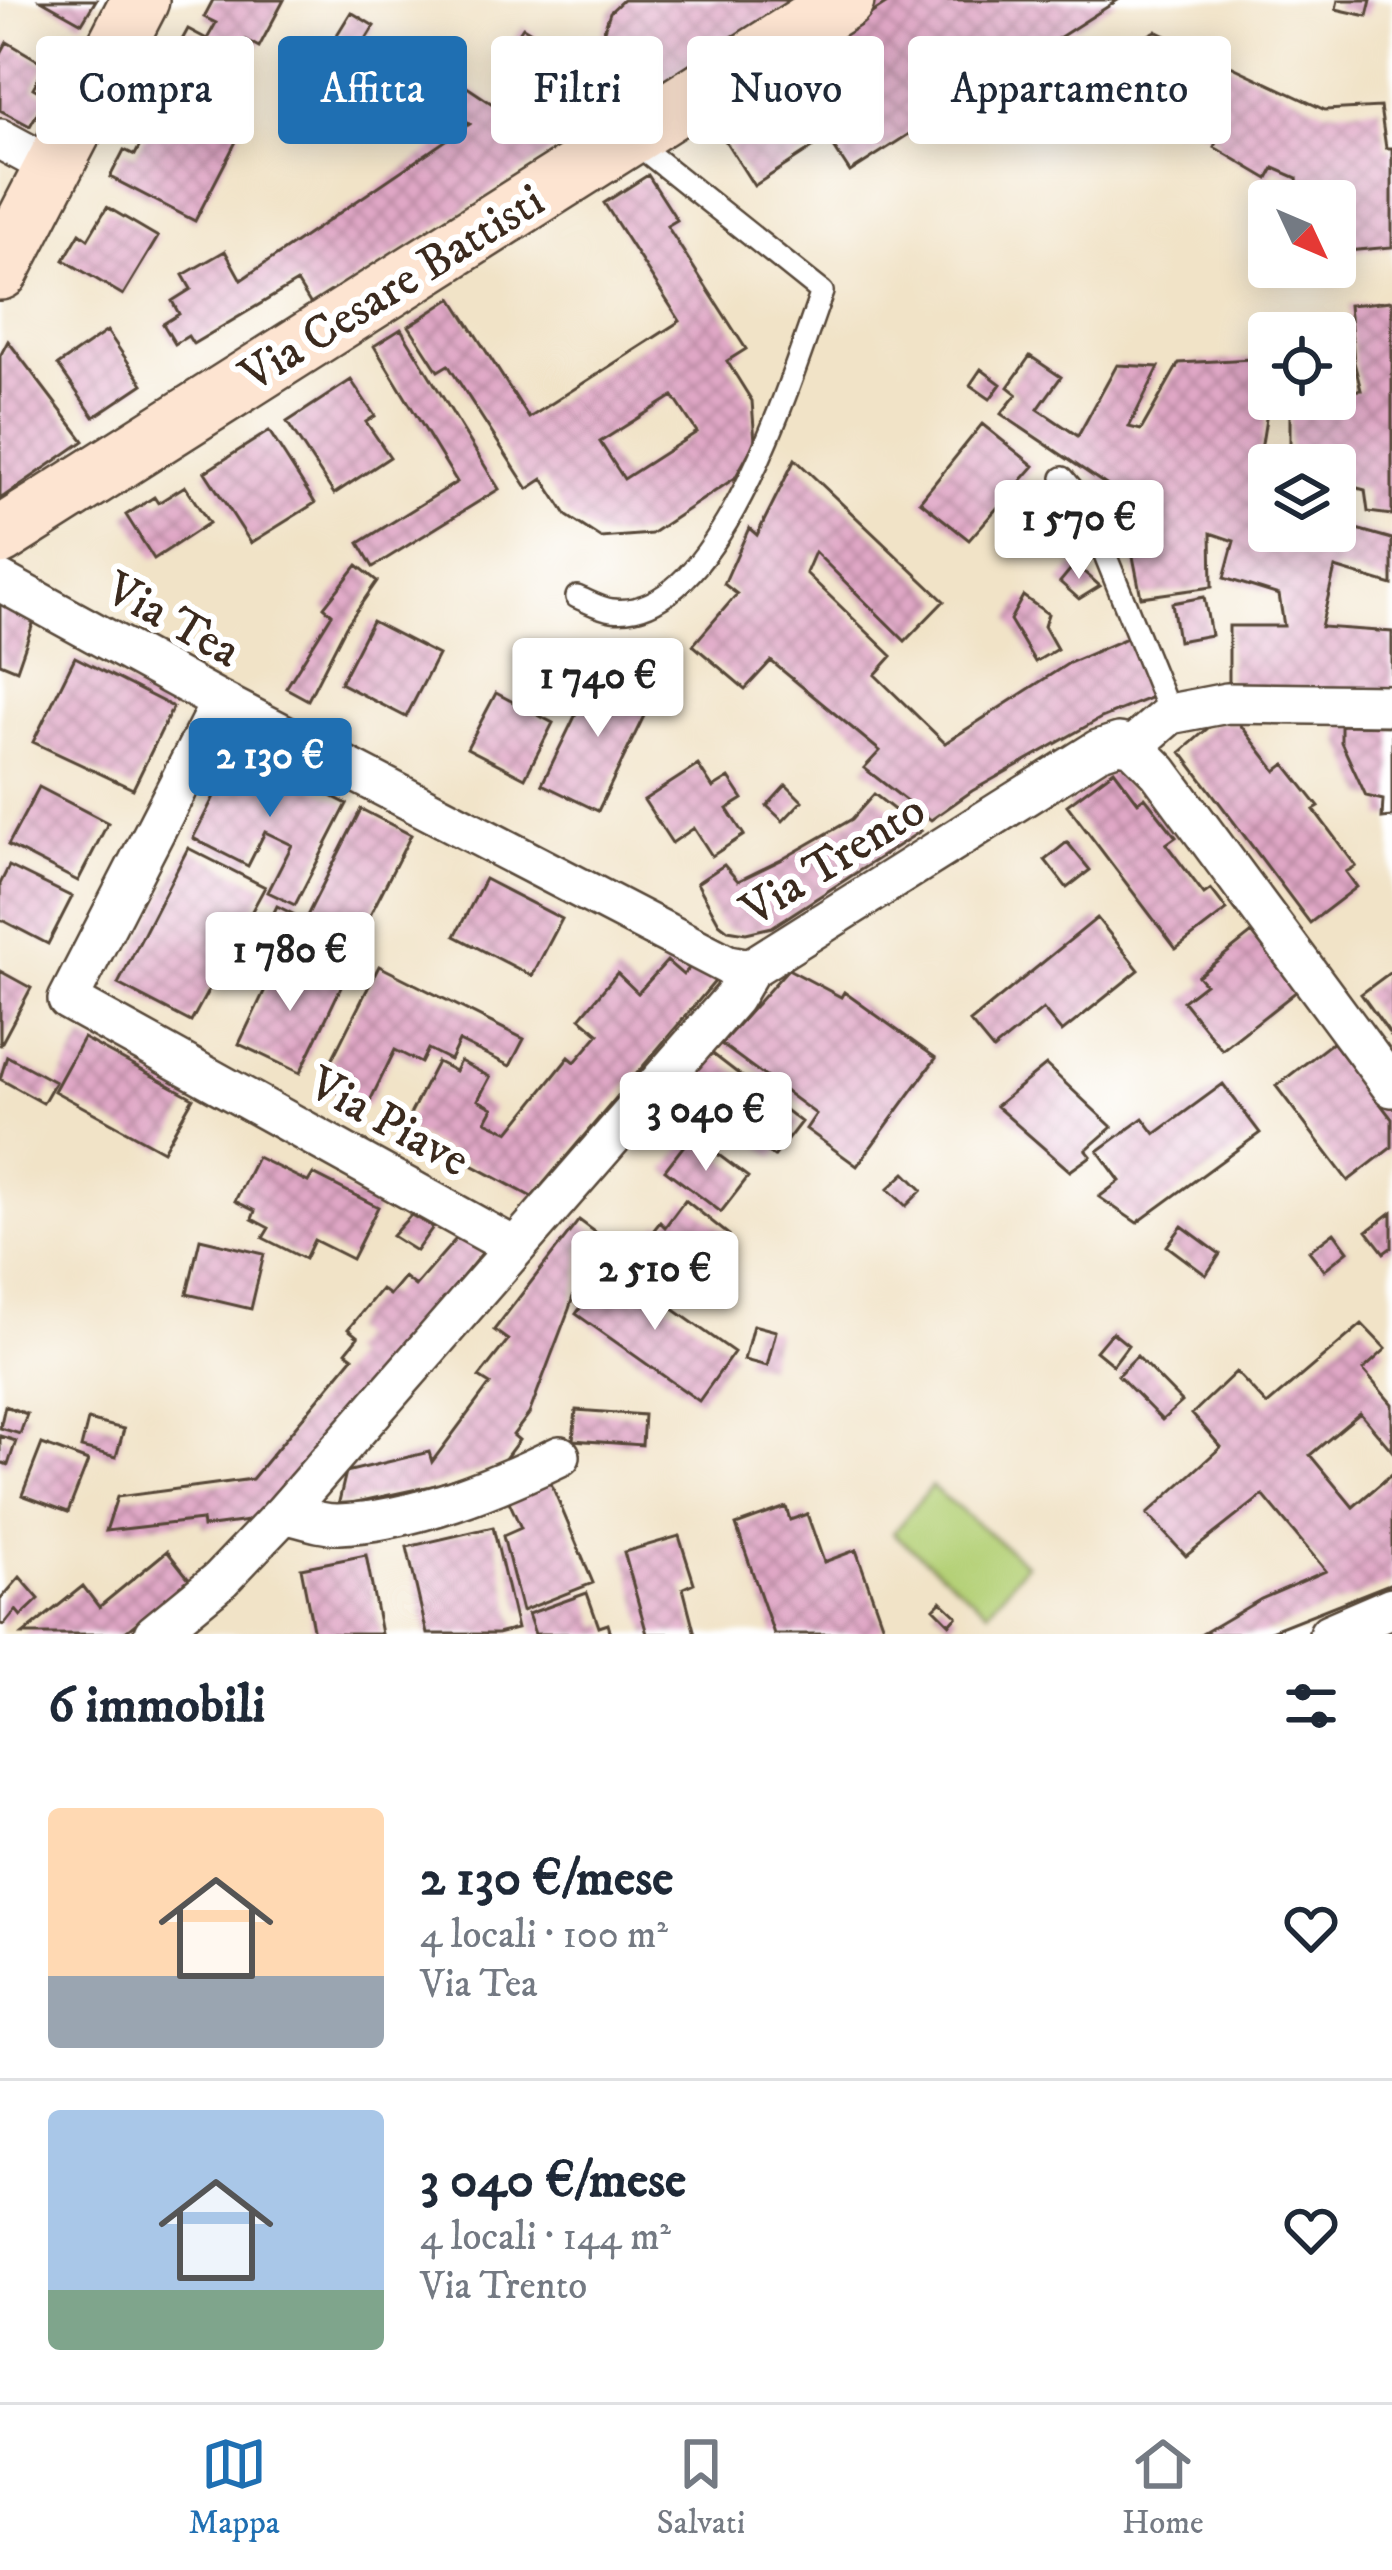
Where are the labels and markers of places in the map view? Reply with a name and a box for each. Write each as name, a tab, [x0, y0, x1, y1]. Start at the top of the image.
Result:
pin: 1 570 €	[968, 480, 1190, 582]
pin: 1 740 €	[487, 638, 709, 740]
pin: 2 130 €	[159, 718, 381, 820]
pin: 1 780 €	[179, 912, 401, 1014]
pin: 3 040 €	[595, 1072, 817, 1174]
pin: 2 510 €	[544, 1231, 766, 1333]

